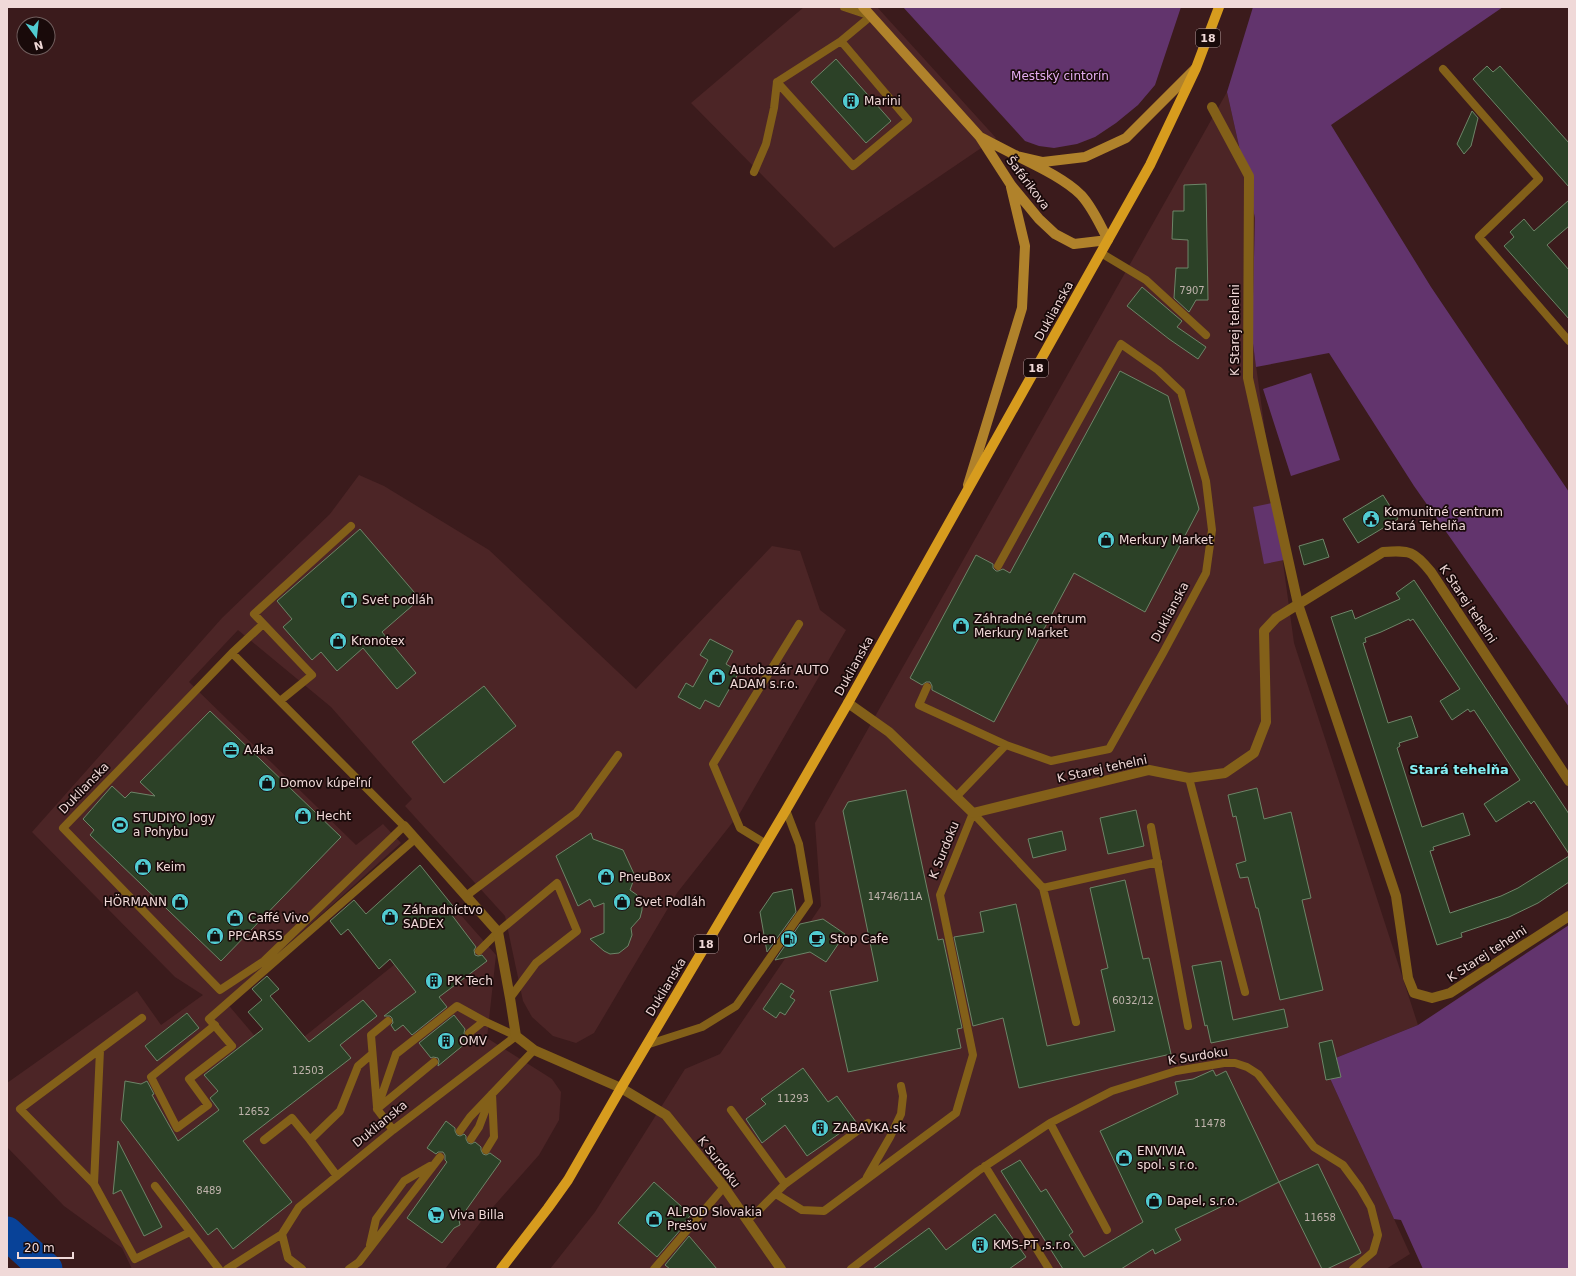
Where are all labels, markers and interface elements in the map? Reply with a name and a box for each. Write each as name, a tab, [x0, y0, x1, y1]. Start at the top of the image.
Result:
north arrow	[16, 16, 56, 56]
road number: 18	[1196, 29, 1220, 47]
text: N	[32, 38, 45, 53]
park label: Mestský cintorín	[1011, 69, 1109, 83]
building icon: Marini	[841, 91, 861, 111]
place label: Marini	[864, 94, 901, 108]
street label: Šafárikova	[1003, 153, 1053, 212]
street label: Duklianska	[1032, 279, 1076, 343]
street label: K Starej tehelni	[1228, 284, 1242, 376]
house number: 7907	[1179, 285, 1205, 296]
road number: 18	[1024, 359, 1048, 377]
place label: Komunitné centrum Stará Tehelňa	[1384, 505, 1503, 533]
public building icon: Komunitné centrum Stará Tehelňa	[1361, 509, 1381, 529]
shop icon: Merkury Market	[1096, 530, 1116, 550]
place label: Merkury Market	[1119, 533, 1213, 547]
street label: K Starej tehelni	[1436, 562, 1500, 646]
street label: Duklianska	[1148, 580, 1192, 644]
shop icon: Svet podláh	[339, 590, 359, 610]
place label: Svet podláh	[362, 593, 434, 607]
place label: Záhradné centrum Merkury Market	[974, 612, 1086, 640]
shop icon: Záhradné centrum Merkury Market	[951, 616, 971, 636]
shop icon: Kronotex	[328, 631, 348, 651]
place label: Kronotex	[351, 634, 405, 648]
street label: Duklianska	[832, 634, 876, 698]
place label: Autobazár AUTO ADAM s.r.o.	[730, 663, 829, 691]
shop icon: Autobazár AUTO ADAM s.r.o.	[707, 667, 727, 687]
office icon: A4ka	[221, 740, 241, 760]
place label: A4ka	[244, 743, 274, 757]
street label: K Starej tehelni	[1056, 753, 1148, 785]
street label: Duklianska	[56, 759, 112, 817]
district label: Stará tehelňa	[1409, 762, 1509, 777]
shop icon: Domov kúpeľní	[257, 773, 277, 793]
place label: Domov kúpeľní	[280, 776, 372, 790]
shop icon: Hecht	[293, 806, 313, 826]
place label: Hecht	[316, 809, 352, 823]
place label: STUDIYO Jogy a Pohybu	[133, 811, 215, 839]
sports icon: STUDIYO Jogy a Pohybu	[110, 815, 130, 835]
street label: K Surdoku	[926, 819, 962, 881]
shop icon: Keim	[133, 857, 153, 877]
place label: Keim	[156, 860, 186, 874]
shop icon: PneuBox	[596, 867, 616, 887]
place label: PneuBox	[619, 870, 671, 884]
house number: 14746/11A	[868, 891, 923, 902]
shop icon: HÖRMANN	[170, 892, 190, 912]
shop icon: Svet Podláh	[612, 892, 632, 912]
place label: HÖRMANN	[104, 893, 167, 909]
place label: Svet Podláh	[635, 895, 706, 909]
place label: Záhradníctvo SADEX	[403, 903, 483, 931]
shop icon: Záhradníctvo SADEX	[380, 907, 400, 927]
shop icon: Caffé Vivo	[225, 908, 245, 928]
place label: Caffé Vivo	[248, 911, 309, 925]
street label: K Starej tehelni	[1445, 923, 1529, 985]
shop icon: PPCARSS	[205, 926, 225, 946]
place label: PPCARSS	[228, 929, 283, 943]
fuel station icon: Orlen	[779, 929, 799, 949]
cafe icon: Stop Cafe	[807, 929, 827, 949]
place label: Orlen	[743, 932, 776, 946]
place label: Stop Cafe	[830, 932, 888, 946]
road number: 18	[694, 935, 718, 953]
street label: Duklianska	[643, 955, 689, 1019]
building icon: PK Tech	[424, 971, 444, 991]
place label: PK Tech	[447, 974, 493, 988]
house number: 6032/12	[1112, 995, 1154, 1006]
building icon: OMV	[436, 1031, 456, 1051]
place label: OMV	[459, 1034, 488, 1048]
street label: K Surdoku	[1167, 1044, 1229, 1068]
house number: 12503	[292, 1065, 324, 1076]
house number: 11293	[777, 1093, 809, 1104]
street label: Duklianska	[350, 1098, 410, 1150]
house number: 12652	[238, 1106, 270, 1117]
building icon: ZABAVKA.sk	[810, 1118, 830, 1138]
house number: 11478	[1194, 1118, 1226, 1129]
place label: ZABAVKA.sk	[833, 1121, 906, 1135]
street label: K Surdoku	[695, 1134, 743, 1190]
place label: ENVIVIA spol. s r.o.	[1137, 1144, 1198, 1172]
shop icon: ENVIVIA spol. s r.o.	[1114, 1148, 1134, 1168]
house number: 8489	[196, 1185, 222, 1196]
shop icon: Dapel, s.r.o.	[1144, 1191, 1164, 1211]
place label: Dapel, s.r.o.	[1167, 1194, 1238, 1208]
supermarket icon: Viva Billa	[426, 1205, 446, 1225]
place label: ALPOD Slovakia Prešov	[667, 1205, 762, 1233]
place label: Viva Billa	[449, 1208, 504, 1222]
shop icon: ALPOD Slovakia Prešov	[644, 1209, 664, 1229]
house number: 11658	[1304, 1212, 1336, 1223]
scale bar	[18, 1234, 73, 1260]
building icon: KMS-PT ,s.r.o.	[970, 1235, 990, 1255]
place label: KMS-PT ,s.r.o.	[993, 1238, 1074, 1252]
text: 20 m	[24, 1241, 55, 1255]

